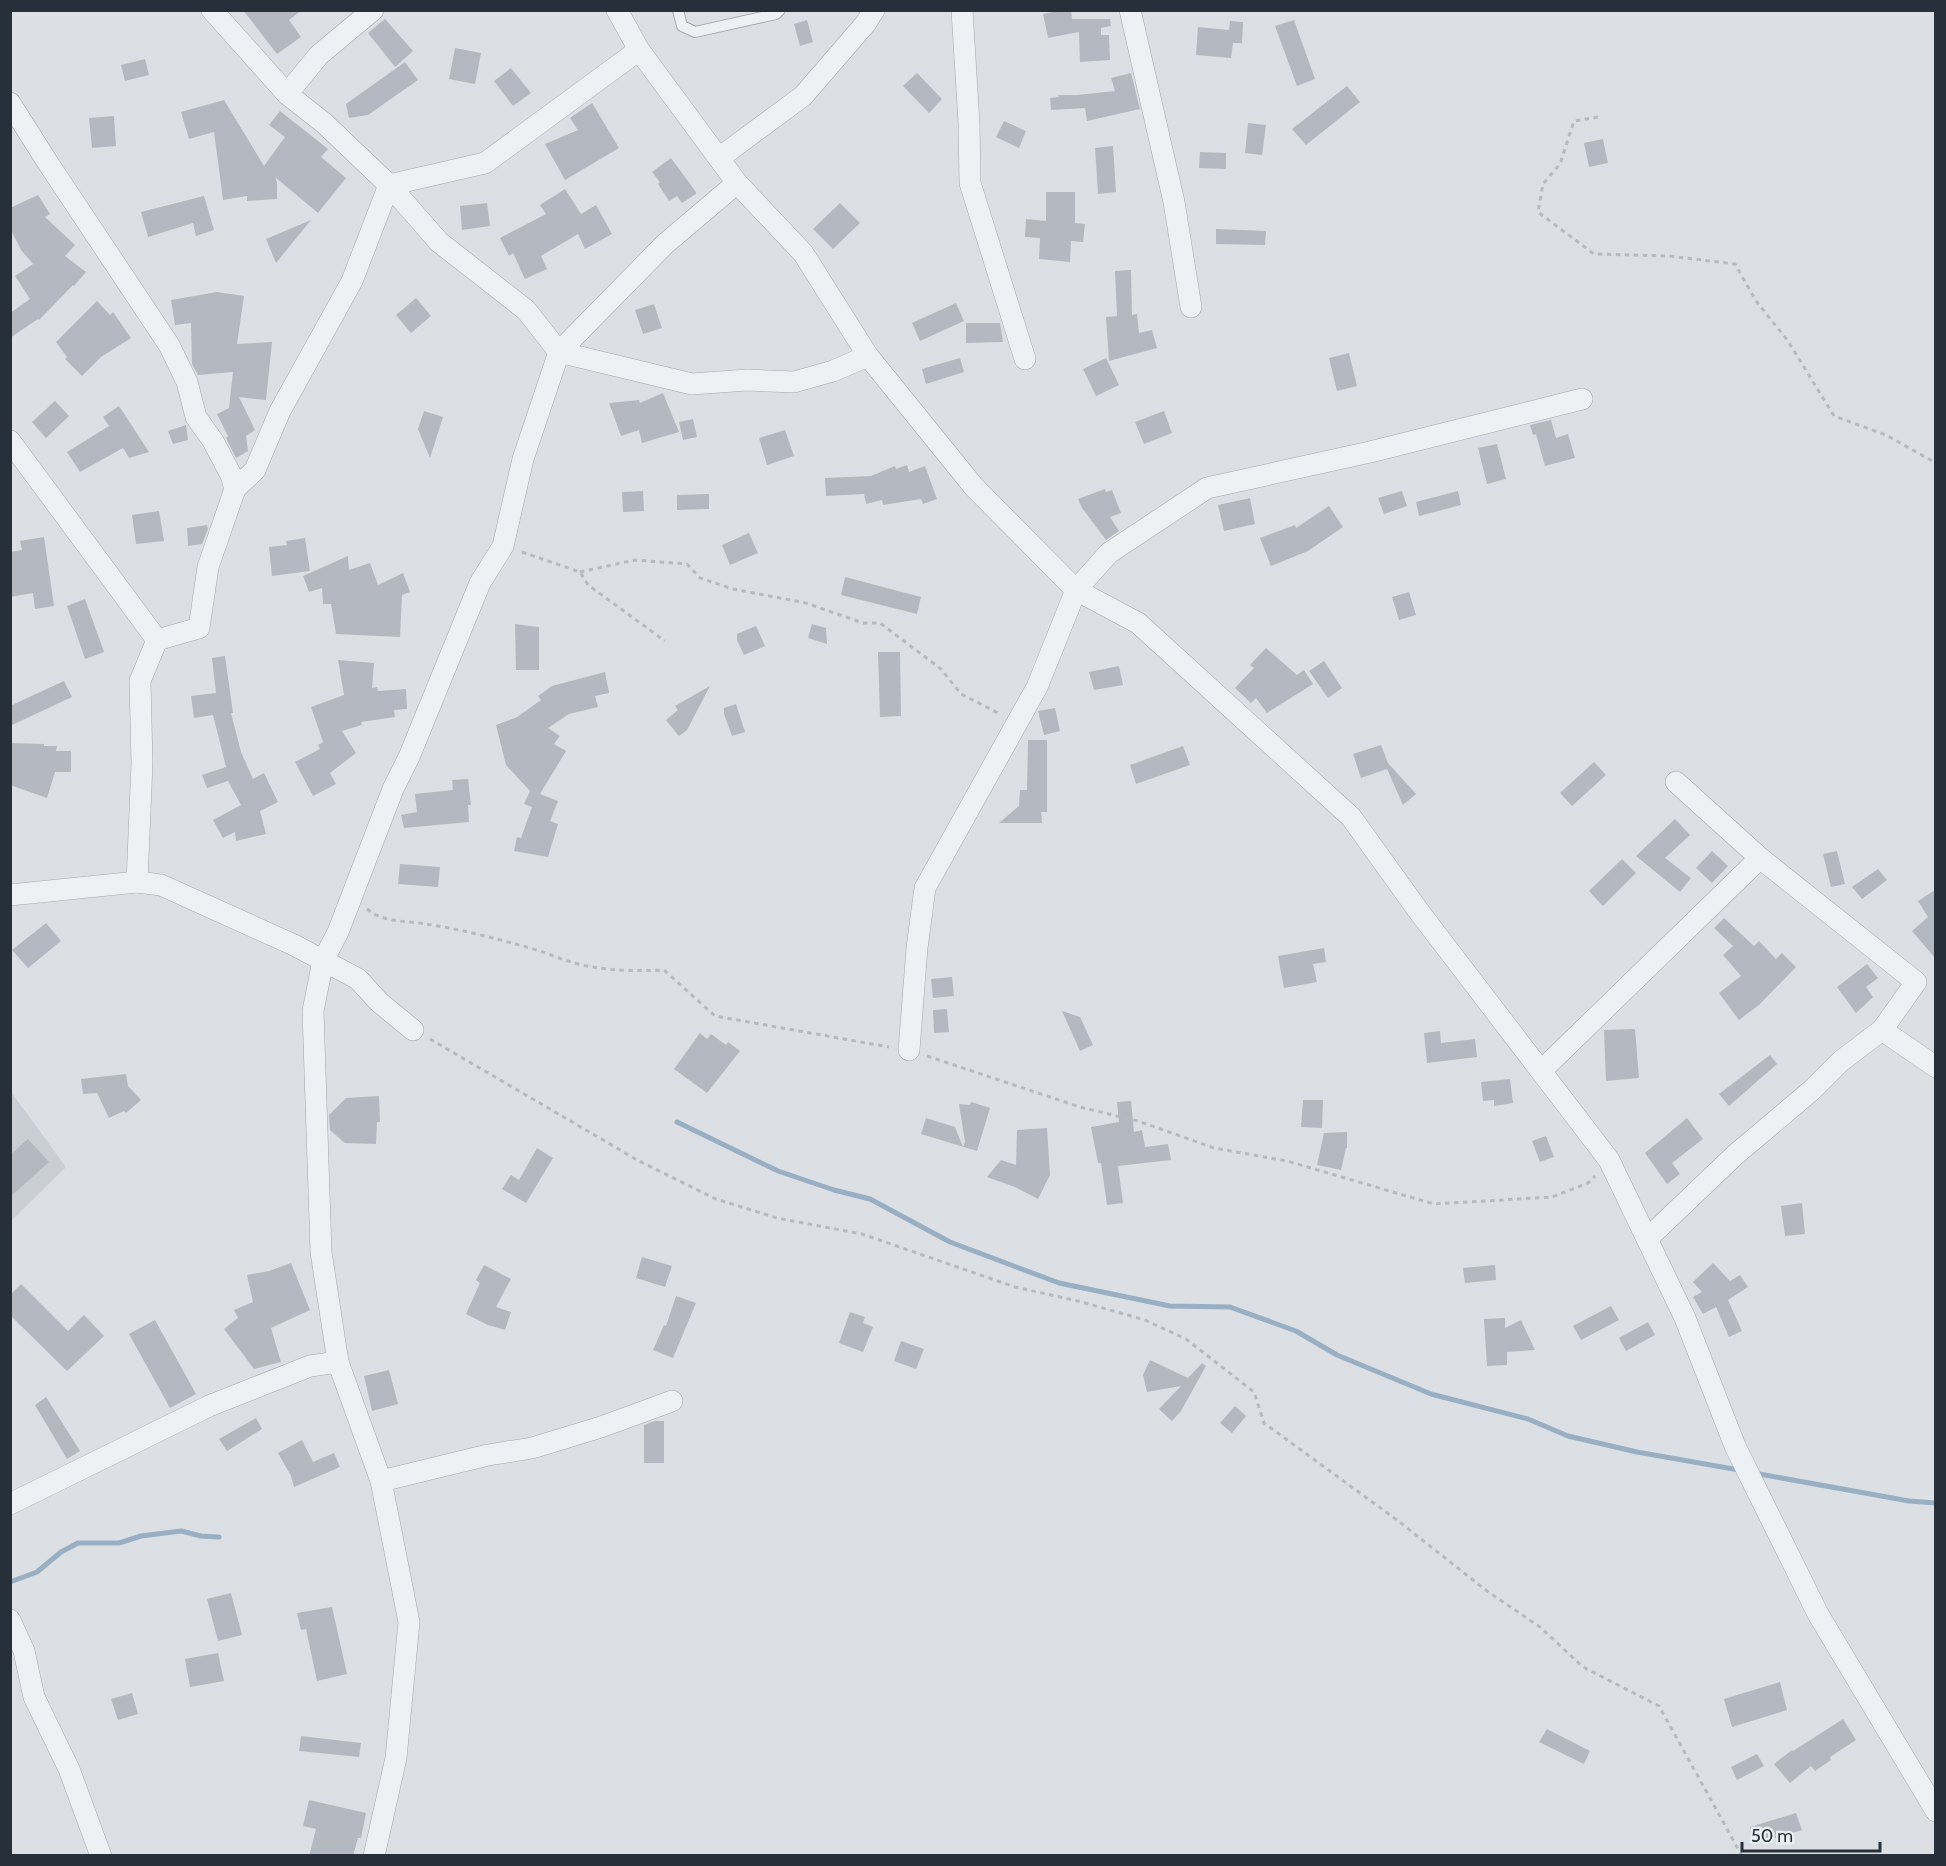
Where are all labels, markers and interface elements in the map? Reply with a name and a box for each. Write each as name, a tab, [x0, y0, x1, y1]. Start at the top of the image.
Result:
scale bar	[1742, 1815, 1880, 1853]
text: 50 m	[1751, 1825, 1793, 1847]

